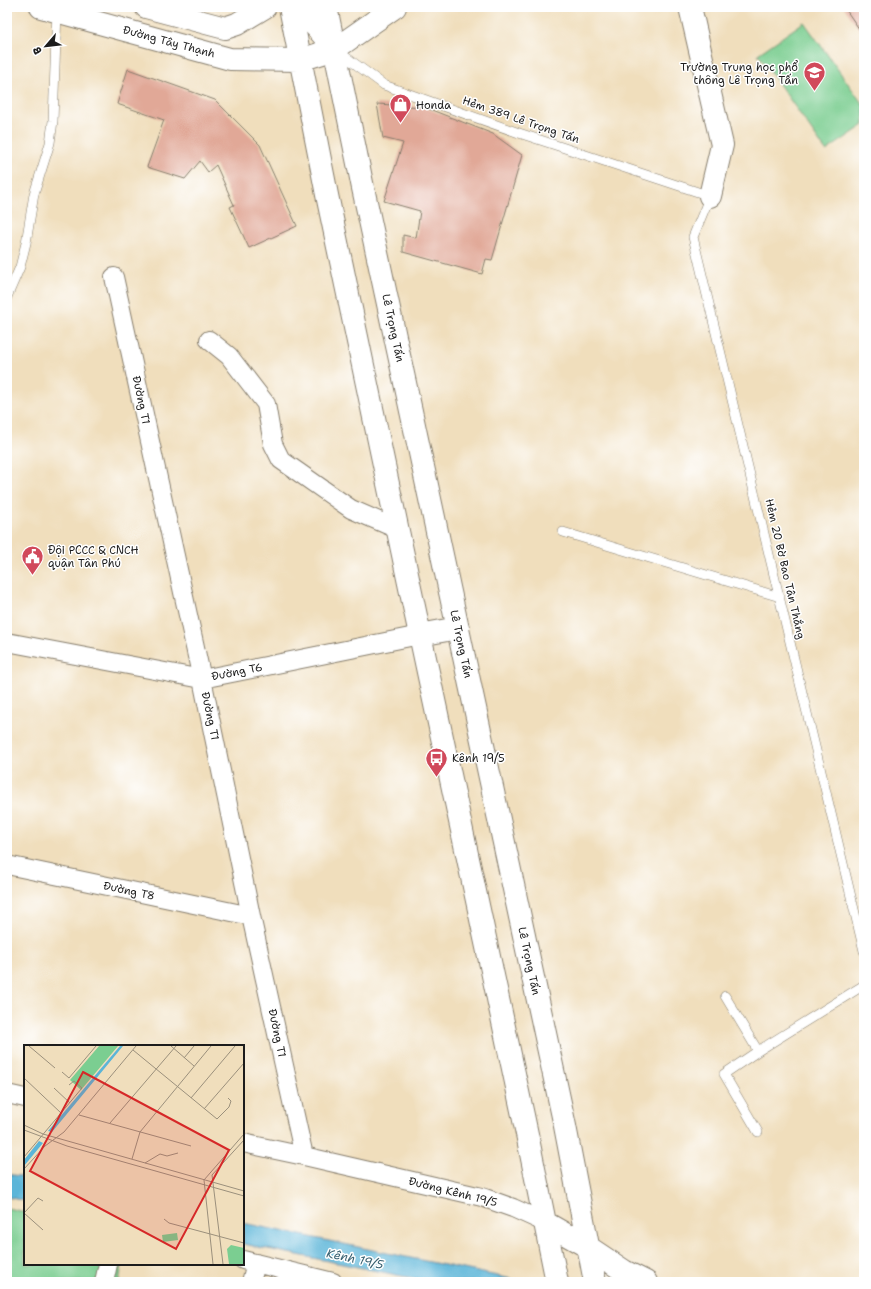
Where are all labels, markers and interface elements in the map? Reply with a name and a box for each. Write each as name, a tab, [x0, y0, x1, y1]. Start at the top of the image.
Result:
street label: Đường Tây Thạnh	[121, 22, 217, 62]
north arrow	[26, 26, 66, 66]
text: B	[29, 44, 46, 57]
place label: Trường Trung học phổ thông Lê Trọng Tấn	[680, 60, 798, 88]
school or university icon: Trường Trung học phổ thông Lê Trọng Tấn	[801, 60, 827, 93]
shop icon: Honda	[387, 92, 413, 125]
street label: Hẻm 389 Lê Trọng Tấn	[461, 93, 582, 147]
place label: Honda	[416, 98, 451, 113]
street label: Lê Trọng Tấn	[378, 292, 408, 364]
street label: Đường T1	[129, 374, 153, 426]
street label: Hẻm 20 Bờ Bao Tân Thắng	[762, 497, 809, 641]
public building icon: Đội PCCC & CNCH quận Tân Phú	[19, 543, 45, 576]
place label: Đội PCCC & CNCH quận Tân Phú	[48, 543, 139, 571]
street label: Lê Trọng Tấn	[446, 608, 476, 680]
street label: Đường T6	[210, 660, 264, 684]
street label: Đường T1	[198, 690, 222, 742]
bus stop icon: Kênh 19/5	[424, 745, 450, 778]
place label: Kênh 19/5	[452, 751, 505, 766]
street label: Đường T8	[102, 878, 156, 904]
street label: Lê Trọng Tấn	[514, 925, 544, 997]
street label: Đường T1	[265, 1007, 289, 1059]
inset map	[24, 1045, 244, 1265]
street label: Đường Kênh 19/5	[407, 1174, 499, 1210]
water label: Kênh 19/5	[325, 1245, 386, 1273]

